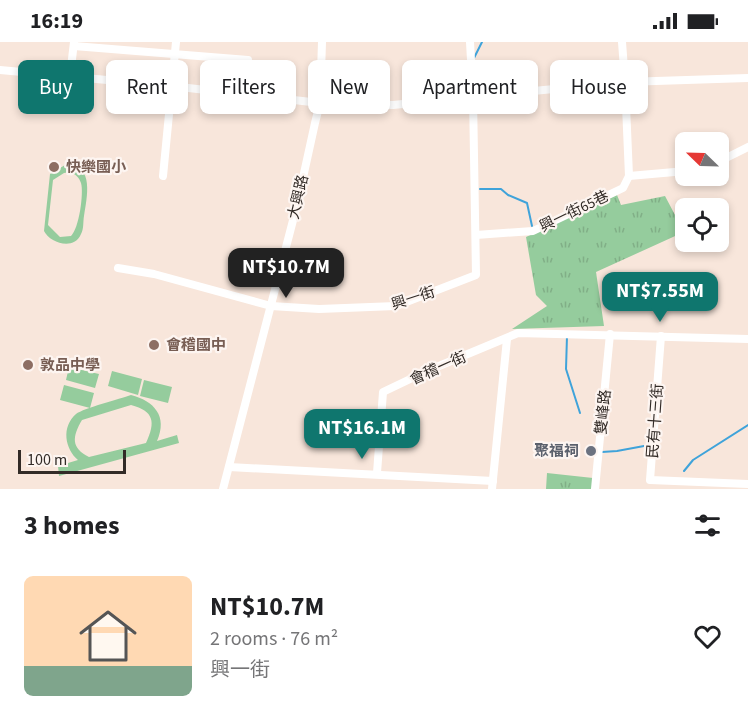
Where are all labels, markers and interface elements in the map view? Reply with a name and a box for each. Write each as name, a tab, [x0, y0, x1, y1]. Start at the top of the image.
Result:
text: 16:19	[30, 5, 83, 37]
chip: Buy	[18, 60, 94, 114]
chip: Rent	[106, 60, 188, 114]
chip: Filters	[200, 60, 296, 114]
chip: New	[308, 60, 390, 114]
chip: Apartment	[402, 60, 538, 114]
chip: House	[550, 60, 648, 114]
north arrow	[675, 132, 729, 186]
map controls	[675, 132, 729, 252]
place label: 快樂國小	[66, 157, 127, 178]
marker: 快樂國小	[47, 160, 61, 174]
street label: 大興路	[283, 173, 314, 221]
street label: 興一街65巷	[536, 186, 612, 237]
button: locate	[675, 198, 729, 252]
pin: NT$10.7M	[224, 248, 348, 299]
text: NT$10.7M	[242, 253, 330, 281]
pin: NT$7.55M	[598, 272, 722, 323]
text: NT$7.55M	[616, 277, 704, 305]
street label: 興一街	[389, 282, 438, 315]
place label: 會稽國中	[166, 335, 226, 356]
marker: 會稽國中	[147, 338, 161, 352]
street label: 會稽一街	[407, 347, 470, 390]
place label: 敦品中學	[40, 355, 100, 376]
marker: 敦品中學	[21, 358, 35, 372]
street label: 民有十三街	[642, 383, 669, 459]
street label: 雙峰路	[591, 389, 616, 436]
pin: NT$16.1M	[300, 409, 424, 460]
text: NT$16.1M	[318, 414, 406, 442]
place label: 聚福祠	[534, 441, 579, 462]
marker: 聚福祠	[584, 444, 598, 458]
scale bar	[18, 447, 126, 474]
text: 100 m	[27, 449, 67, 471]
text: 3 homes	[24, 507, 119, 544]
icon: filters	[691, 509, 724, 542]
text: NT$10.7M	[210, 588, 324, 625]
icon: home	[72, 600, 144, 672]
icon: heart	[691, 620, 724, 653]
text: 2 rooms · 76 m²	[210, 625, 338, 653]
text: 興一街	[210, 656, 270, 684]

